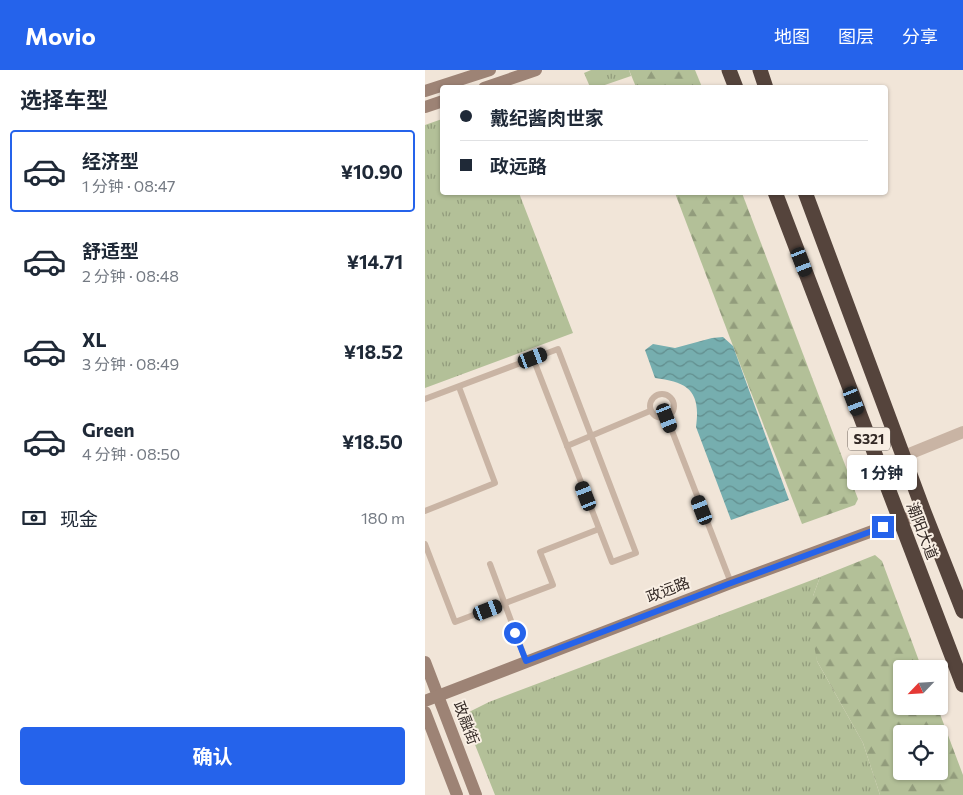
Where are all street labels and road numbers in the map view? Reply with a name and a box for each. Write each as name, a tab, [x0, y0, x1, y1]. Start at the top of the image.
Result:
road number: S321	[848, 428, 890, 450]
street label: 潮阳大道	[904, 499, 942, 562]
street label: 政远路	[643, 573, 692, 606]
street label: 政融街	[450, 698, 483, 747]

